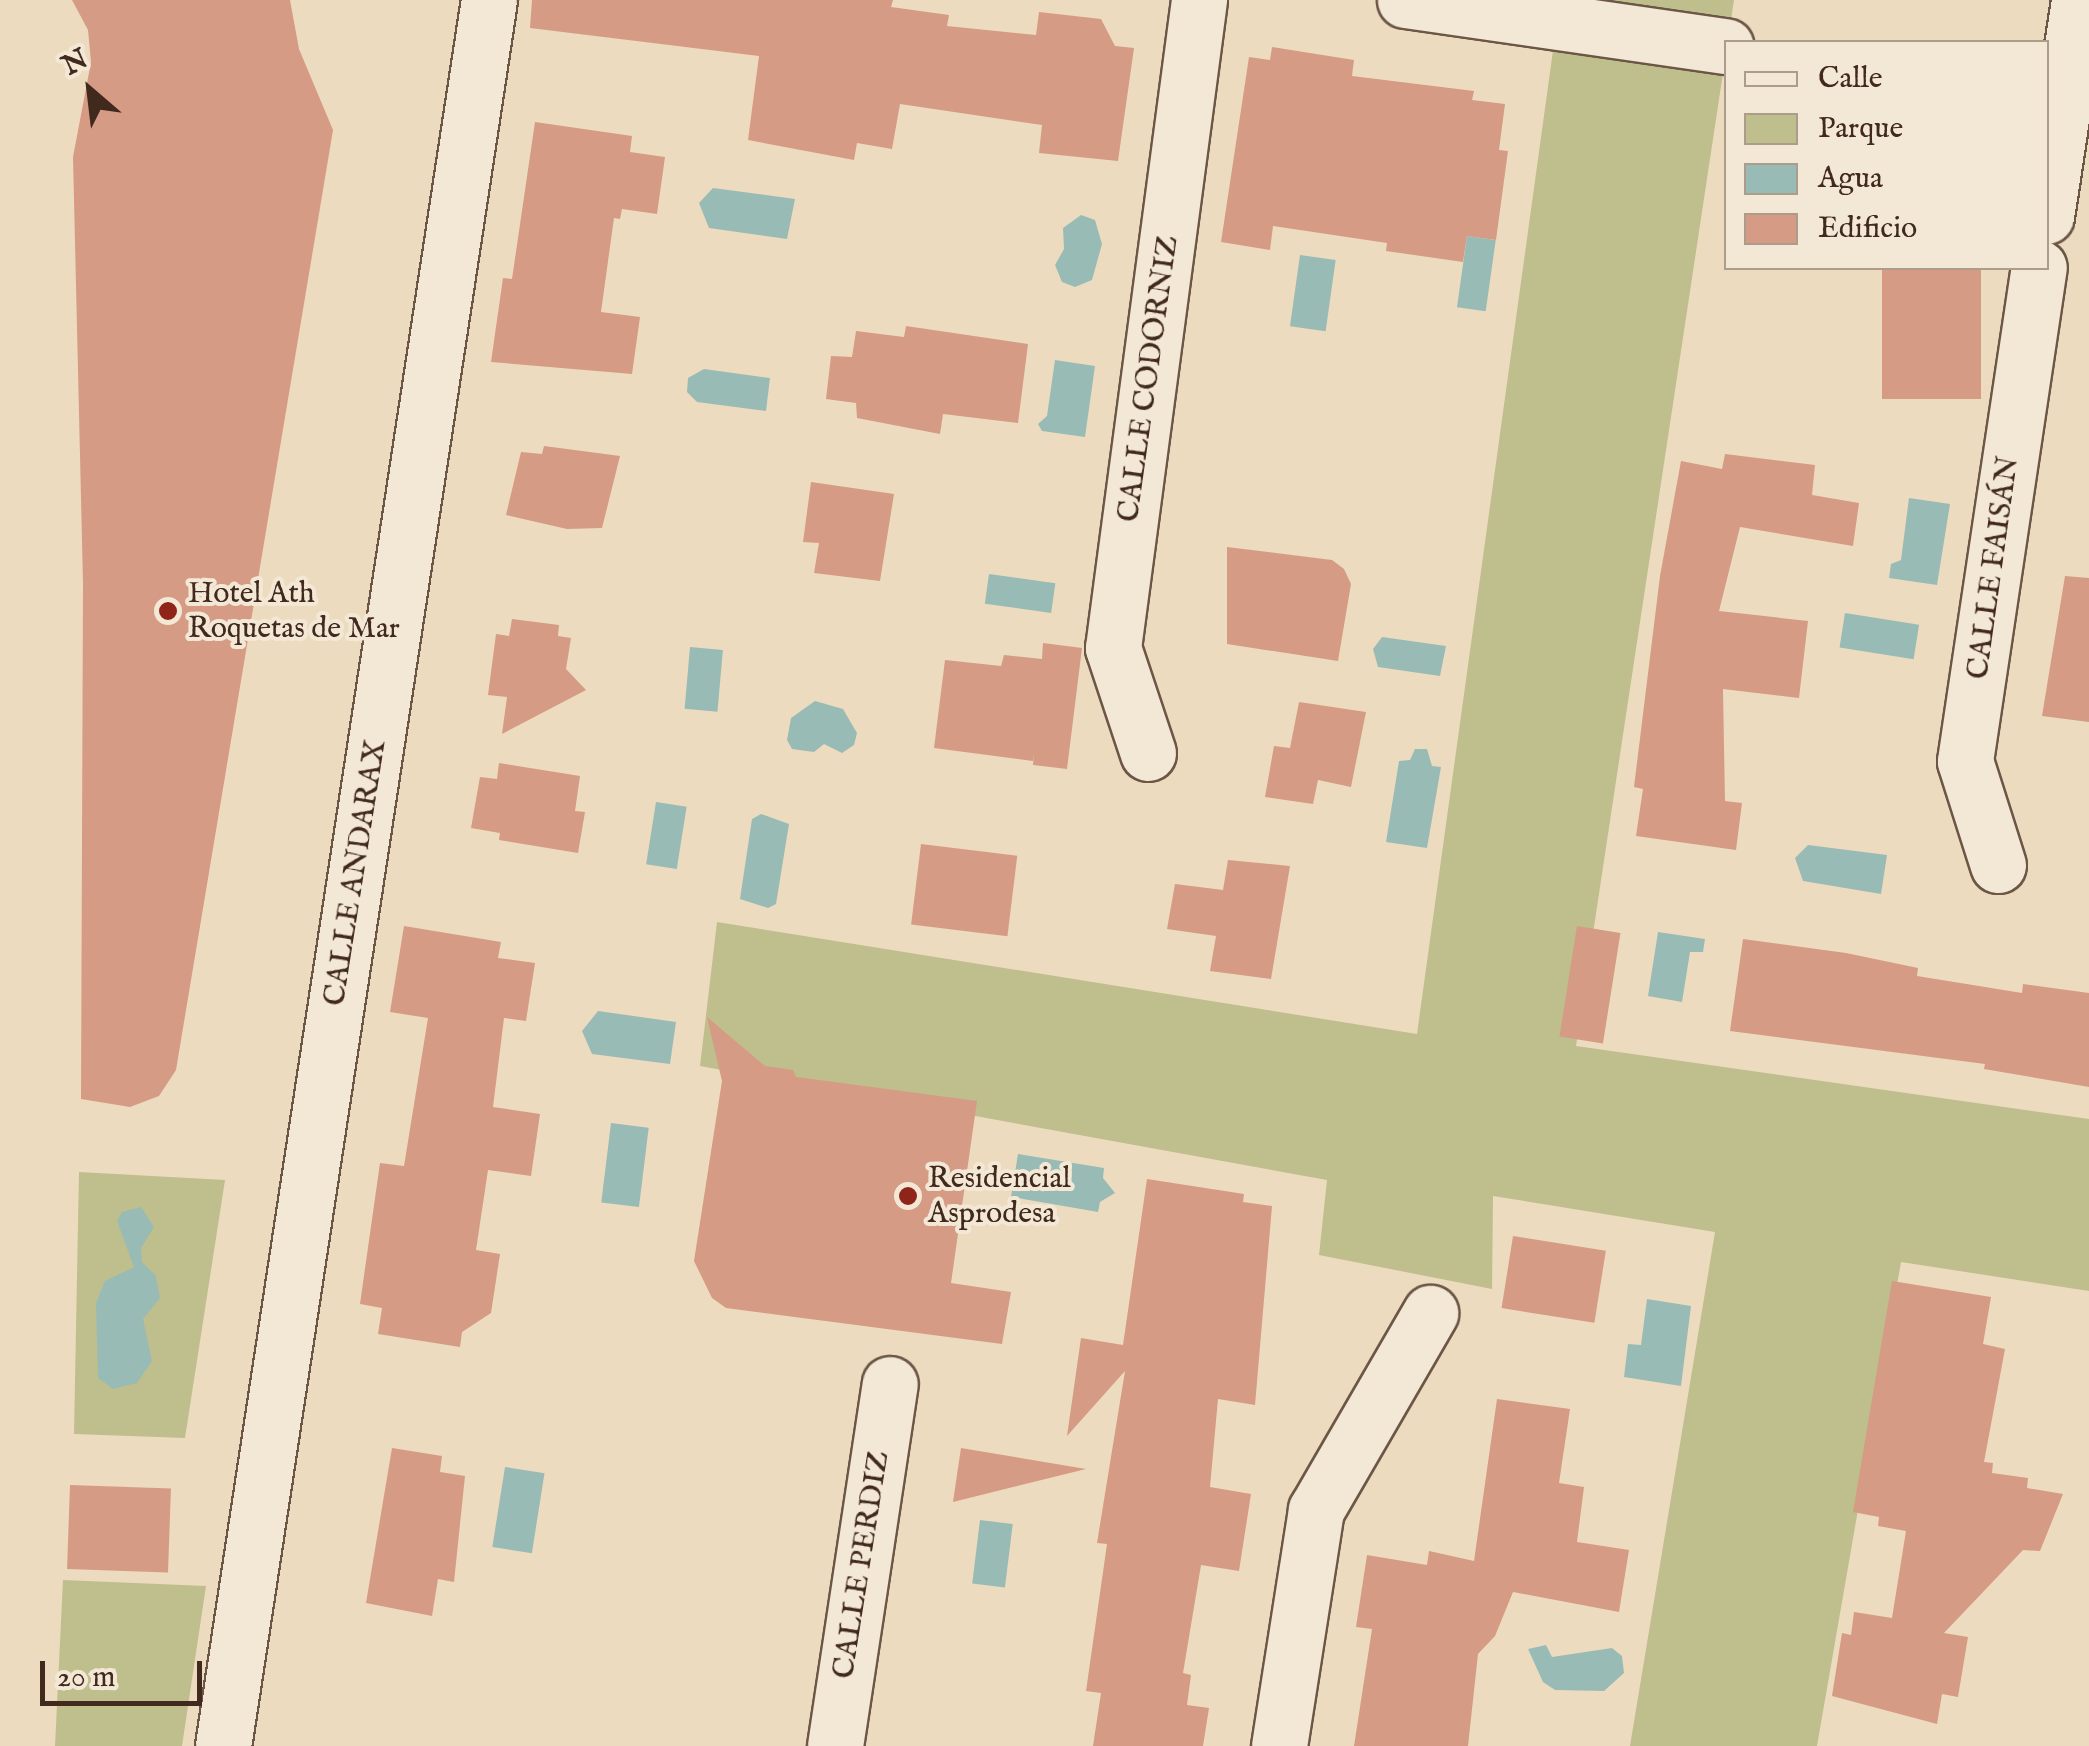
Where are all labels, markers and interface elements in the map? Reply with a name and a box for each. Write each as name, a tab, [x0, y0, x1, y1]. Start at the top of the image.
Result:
north arrow	[40, 40, 140, 140]
legend	[1724, 40, 2049, 270]
text: N	[57, 42, 95, 84]
text: Calle	[1818, 60, 1882, 98]
text: Parque	[1818, 110, 1903, 148]
text: Agua	[1818, 160, 1883, 198]
text: Edificio	[1818, 210, 1917, 248]
street label: CALLE CODORNIZ	[1111, 234, 1187, 524]
street label: CALLE FAISÁN	[1961, 454, 2027, 682]
place label: Hotel Ath Roquetas de Mar	[188, 576, 400, 646]
marker: Hotel Ath Roquetas de Mar	[157, 600, 179, 622]
street label: CALLE ANDARAX	[317, 737, 395, 1009]
place label: Residencial Asprodesa	[928, 1161, 1071, 1232]
marker: Residencial Asprodesa	[897, 1185, 919, 1207]
street label: CALLE PERDIZ	[826, 1449, 898, 1681]
scale bar	[45, 1641, 208, 1703]
text: 20 m	[57, 1659, 116, 1697]

